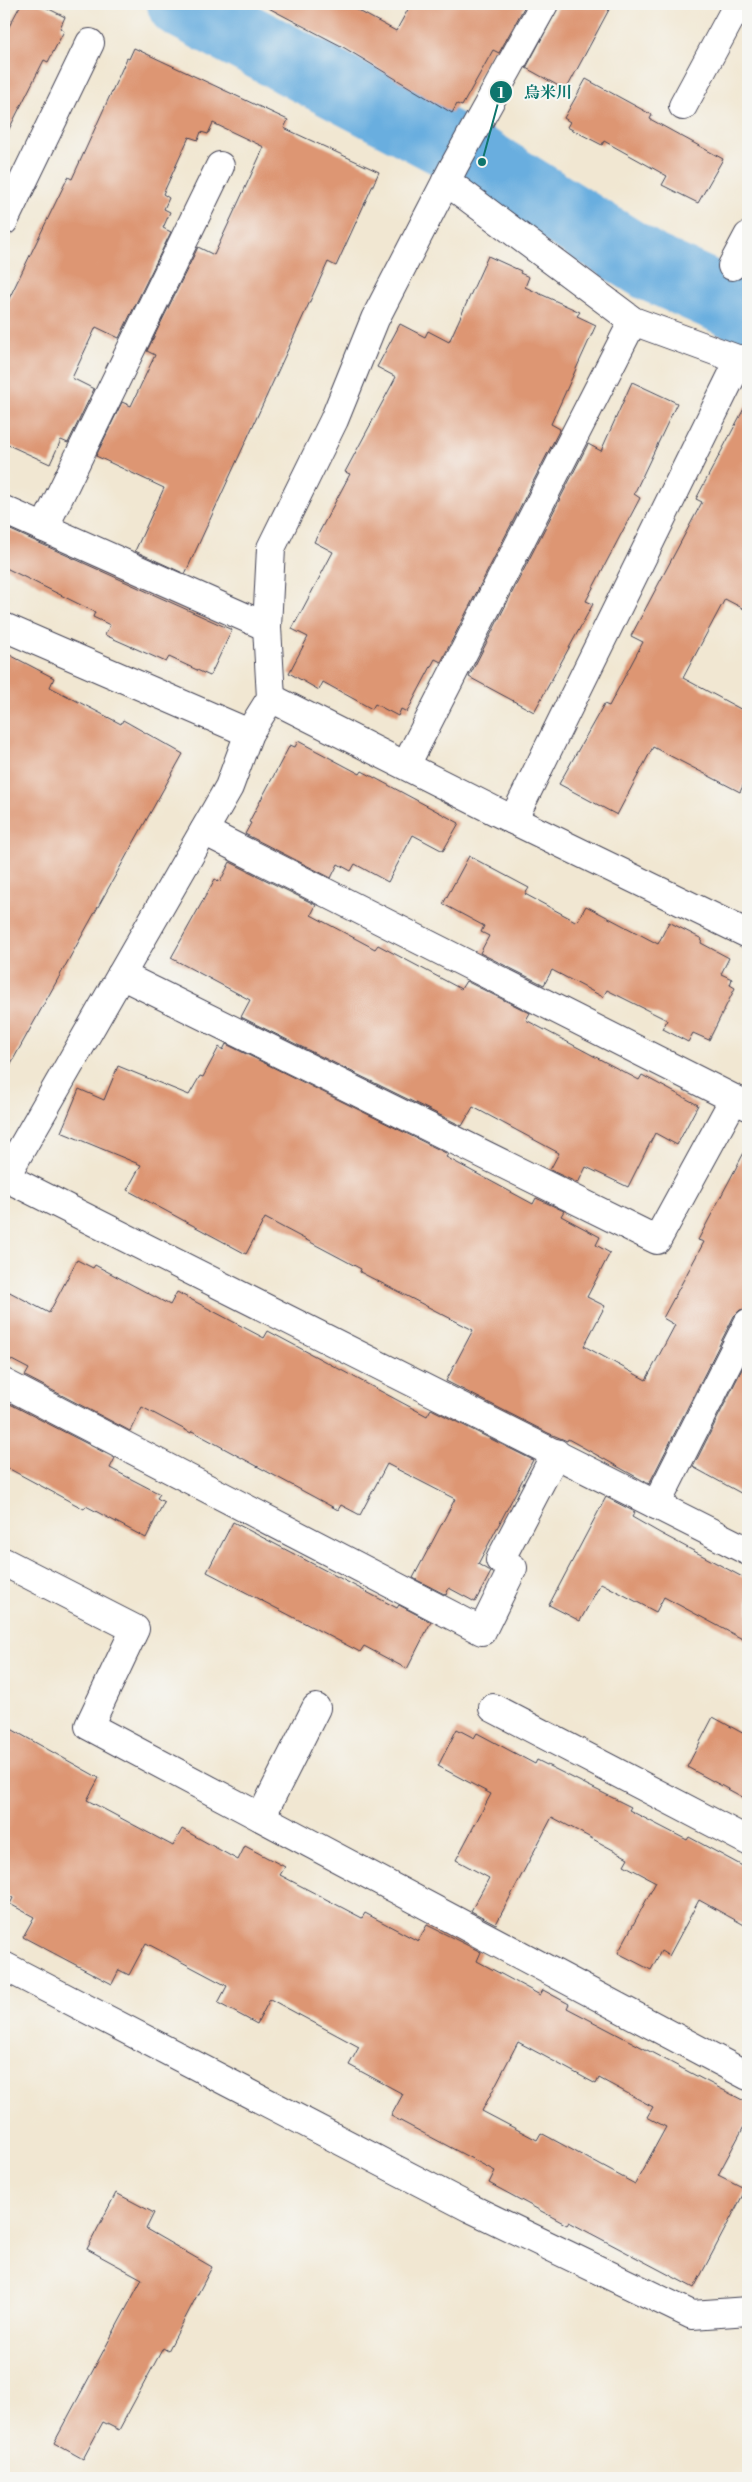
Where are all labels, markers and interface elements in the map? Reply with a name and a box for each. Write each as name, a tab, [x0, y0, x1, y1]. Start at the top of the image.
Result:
callout: 烏米川	[489, 77, 582, 108]
text: 烏米川	[524, 83, 572, 103]
text: 1	[497, 84, 505, 103]

